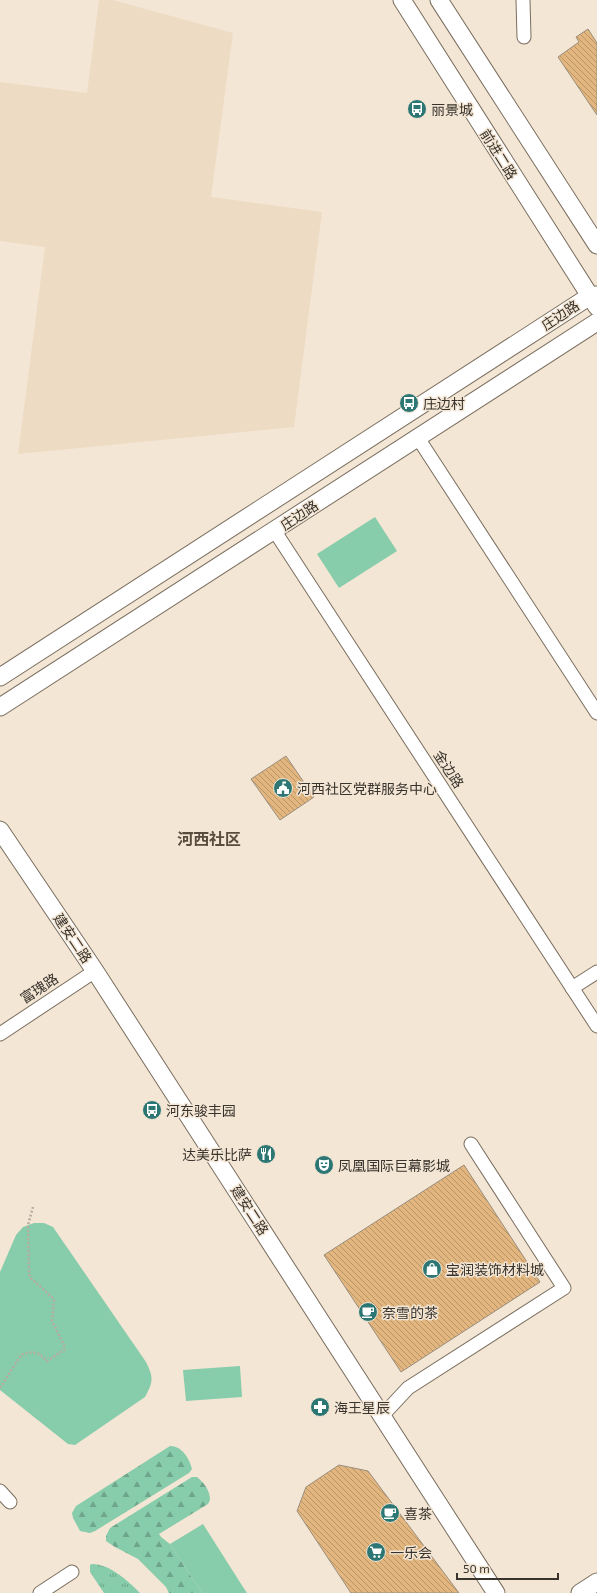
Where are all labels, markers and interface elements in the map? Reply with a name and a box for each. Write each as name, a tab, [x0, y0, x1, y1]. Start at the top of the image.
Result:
bus stop icon: 丽景城	[406, 98, 428, 120]
place label: 丽景城	[431, 101, 473, 118]
street label: 前进二路	[477, 126, 521, 182]
street label: 庄边路	[538, 296, 582, 334]
bus stop icon: 庄边村	[398, 392, 420, 414]
place label: 庄边村	[423, 395, 465, 412]
street label: 庄边路	[277, 496, 321, 534]
street label: 金边路	[430, 747, 468, 791]
public building icon: 河西社区党群服务中心	[272, 777, 294, 799]
place label: 河西社区党群服务中心	[297, 780, 437, 797]
district label: 河西社区	[177, 829, 241, 848]
street label: 建安二路	[50, 910, 96, 966]
street label: 富瑰路	[17, 969, 61, 1007]
bus stop icon: 河东骏丰园	[141, 1099, 163, 1121]
place label: 河东骏丰园	[166, 1102, 236, 1119]
restaurant icon: 达美乐比萨	[255, 1143, 277, 1165]
place label: 达美乐比萨	[182, 1146, 252, 1163]
theatre icon: 凤凰国际巨幕影城	[313, 1154, 335, 1176]
place label: 凤凰国际巨幕影城	[338, 1157, 450, 1174]
street label: 建安二路	[228, 1182, 272, 1238]
shop icon: 宝润装饰材料城	[421, 1258, 443, 1280]
place label: 宝润装饰材料城	[446, 1261, 544, 1278]
cafe icon: 奈雪的茶	[357, 1301, 379, 1323]
place label: 奈雪的茶	[382, 1304, 438, 1321]
pharmacy icon: 海王星辰	[309, 1396, 331, 1418]
place label: 海王星辰	[334, 1399, 390, 1416]
cafe icon: 喜茶	[379, 1502, 401, 1524]
place label: 喜茶	[404, 1505, 432, 1522]
supermarket icon: 一乐会	[365, 1541, 387, 1563]
place label: 一乐会	[390, 1544, 432, 1561]
scale bar	[457, 1555, 558, 1581]
text: 50 m	[463, 1561, 490, 1575]

